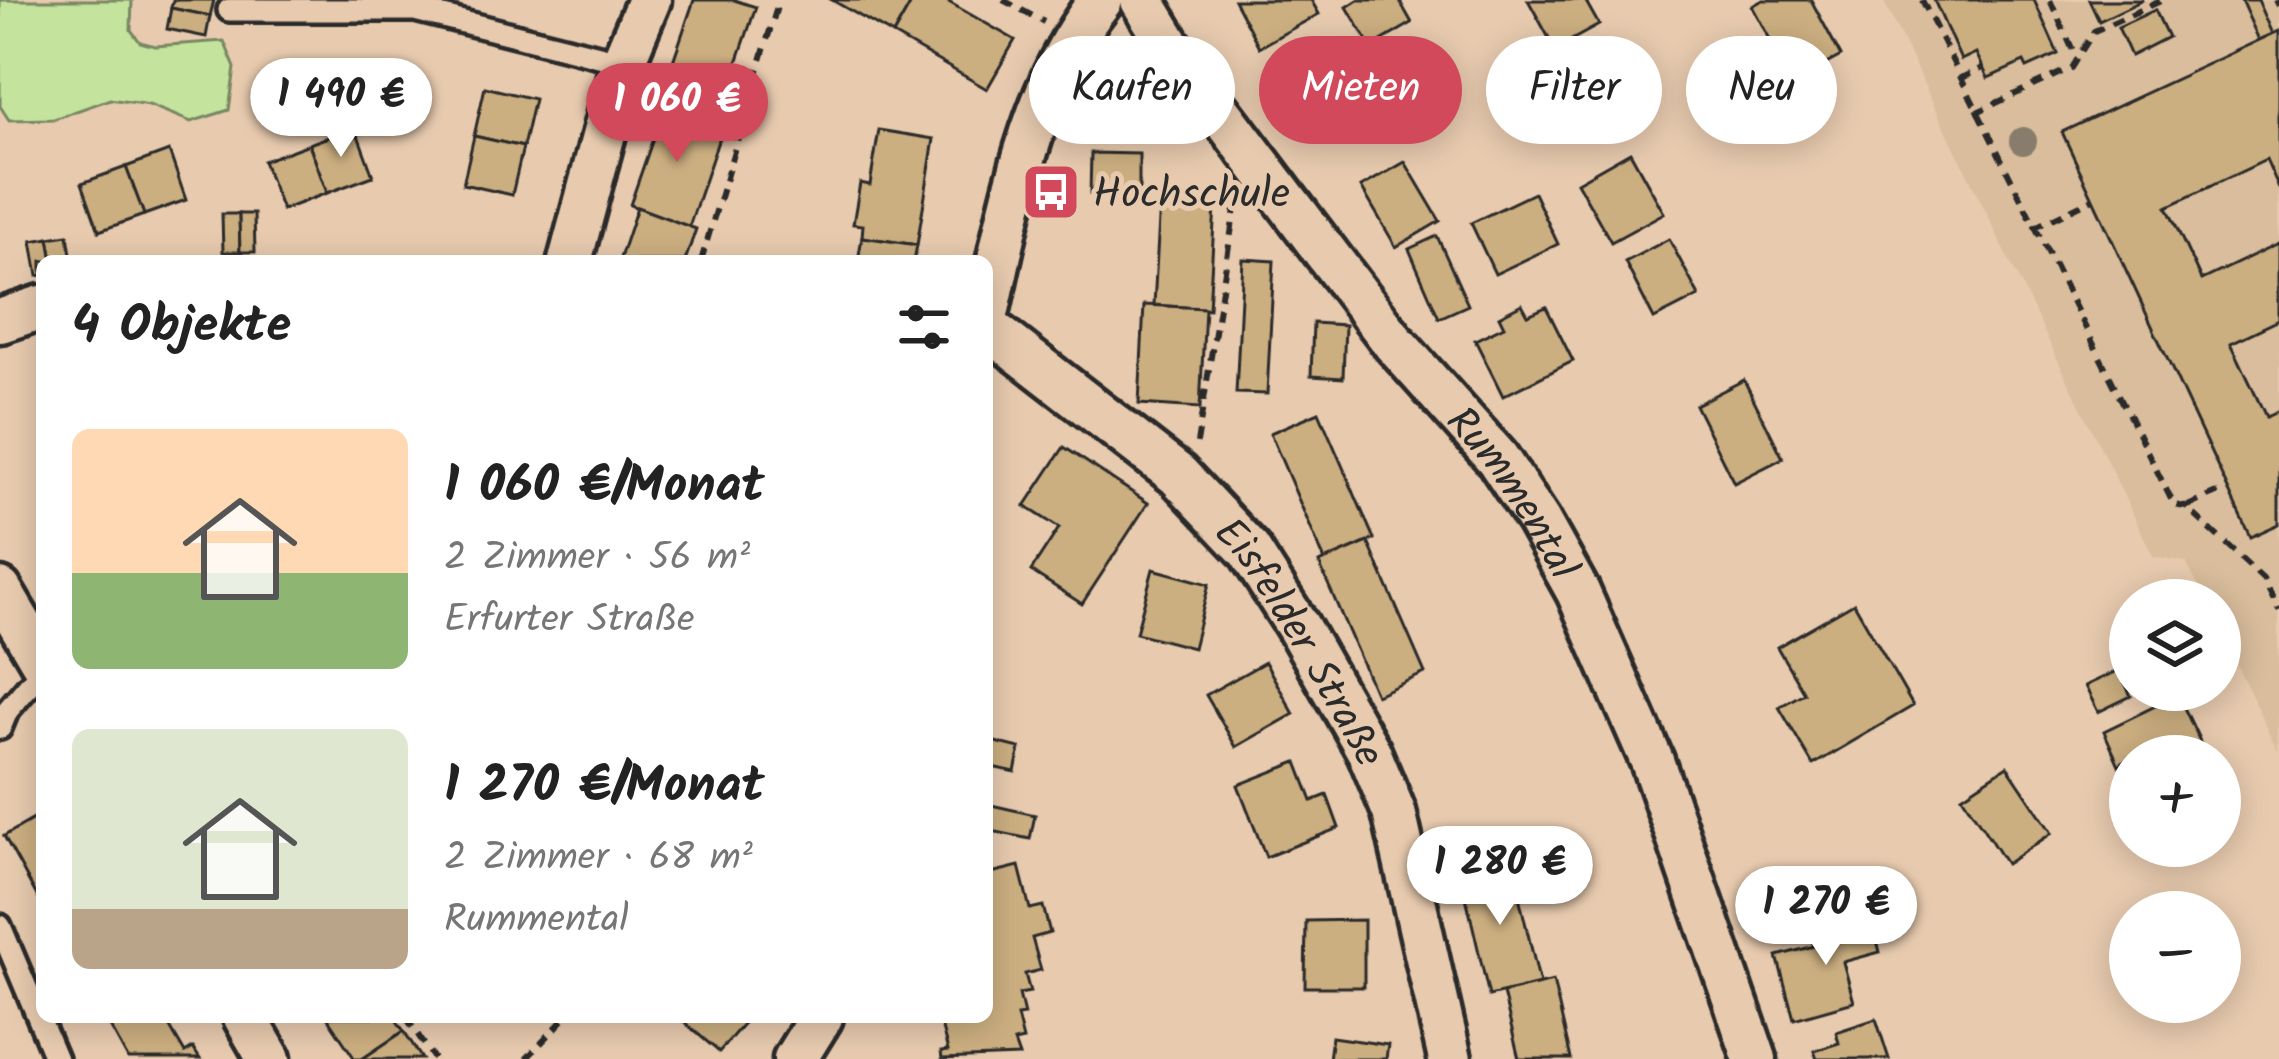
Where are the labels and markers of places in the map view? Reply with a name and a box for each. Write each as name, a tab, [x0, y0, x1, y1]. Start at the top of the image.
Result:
pin: 1 490 €	[230, 58, 452, 160]
pin: 1 060 €	[566, 63, 788, 165]
bus stop icon: Hochschule	[1020, 161, 1082, 223]
place label: Hochschule	[1093, 162, 1290, 229]
pin: 1 280 €	[1389, 826, 1611, 928]
pin: 1 270 €	[1715, 866, 1937, 968]

